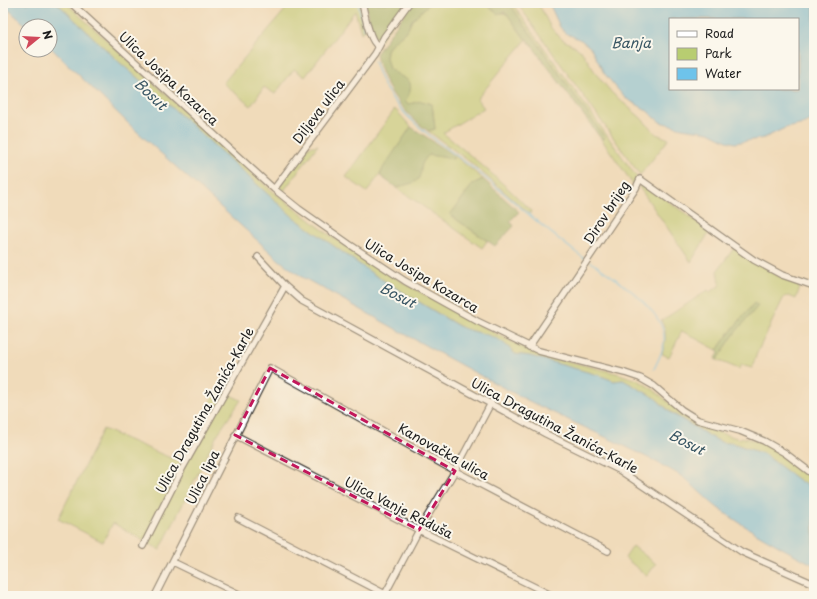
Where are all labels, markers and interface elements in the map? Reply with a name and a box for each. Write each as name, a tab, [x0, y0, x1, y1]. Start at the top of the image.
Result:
north arrow	[18, 18, 58, 58]
legend	[669, 18, 799, 90]
text: Road	[705, 24, 734, 42]
street label: Ulica Josipa Kozarca	[115, 27, 224, 130]
text: N	[39, 28, 58, 42]
water label: Banja	[611, 32, 652, 53]
text: Park	[705, 44, 732, 62]
text: Water	[705, 64, 742, 82]
water label: Bosut	[130, 73, 174, 116]
street label: Diljeva ulica	[287, 74, 349, 147]
street label: Dirov brijeg	[578, 177, 634, 247]
street label: Ulica Josipa Kozarca	[361, 233, 483, 317]
water label: Bosut	[376, 277, 421, 314]
street label: Ulica Dragutina Žanića-Karle	[150, 323, 258, 497]
street label: Ulica Dragutina Žanića-Karle	[468, 373, 642, 477]
street label: Kanovačka ulica	[395, 418, 494, 484]
water label: Bosut	[665, 424, 710, 461]
street label: Ulica lipa	[181, 446, 224, 508]
street label: Ulica Vanje Raduša	[341, 471, 457, 543]

